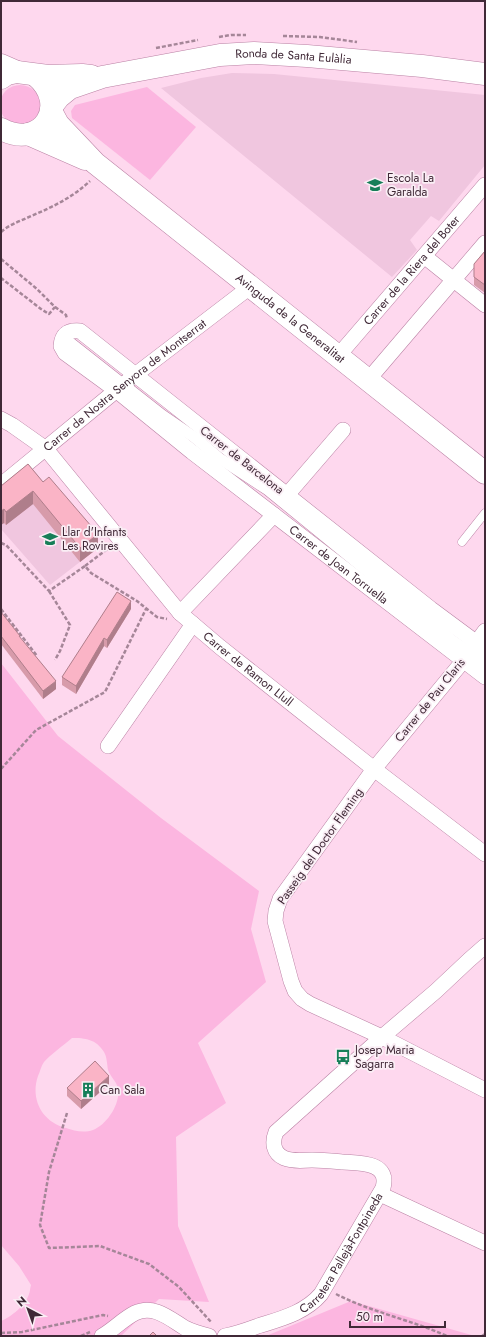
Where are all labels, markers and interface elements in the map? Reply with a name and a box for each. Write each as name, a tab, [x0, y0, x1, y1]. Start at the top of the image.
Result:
street label: Ronda de Santa Eulàlia	[235, 44, 353, 69]
place label: Escola La Garalda	[387, 169, 434, 201]
school or university icon: Escola La Garalda	[366, 176, 384, 194]
street label: Carrer de la Riera del Boter	[359, 211, 465, 329]
street label: Avinguda de la Generalitat	[232, 269, 349, 368]
street label: Carrer de Nostra Senyora de Montserrat	[39, 315, 210, 456]
street label: Carrer de Barcelona	[196, 421, 288, 499]
street label: Carrer de Joan Torruella	[285, 521, 392, 609]
place label: Llar d'Infants Les Rovires	[62, 523, 127, 555]
school or university icon: Llar d'Infants Les Rovires	[41, 530, 59, 548]
street label: Carrer de Ramon Llull	[199, 627, 297, 711]
street label: Carrer de Pau Claris	[391, 654, 470, 746]
street label: Passeig del Doctor Fleming	[273, 784, 367, 908]
place label: Josep Maria Sagarra	[353, 1041, 415, 1073]
bus stop icon: Josep Maria Sagarra	[334, 1048, 352, 1066]
building icon: Can Sala	[79, 1081, 97, 1099]
place label: Can Sala	[100, 1081, 145, 1099]
street label: Carretera Pallejà-Fontpineda	[296, 1189, 387, 1318]
north arrow	[8, 1289, 48, 1329]
text: N	[13, 1293, 30, 1310]
scale bar	[350, 1303, 445, 1329]
text: 50 m	[356, 1308, 383, 1326]

